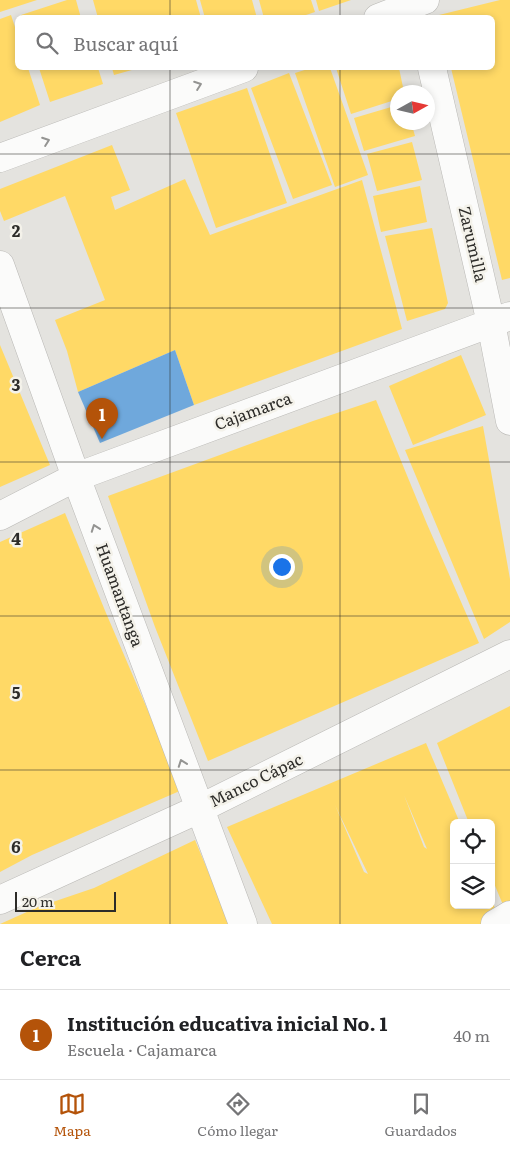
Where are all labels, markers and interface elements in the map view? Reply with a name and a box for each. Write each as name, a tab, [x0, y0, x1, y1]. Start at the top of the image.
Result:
search box	[15, 15, 495, 70]
icon: search	[33, 29, 61, 57]
text: Buscar aquí	[73, 29, 178, 57]
one-way arrow	[193, 80, 202, 91]
north arrow	[390, 85, 435, 130]
one-way arrow	[41, 137, 49, 147]
street label: Zarumilla	[454, 204, 494, 284]
text: 2	[12, 218, 21, 242]
text: 3	[12, 372, 21, 396]
street label: Cajamarca	[211, 385, 295, 435]
pin: 1	[86, 398, 118, 439]
one-way arrow	[91, 525, 101, 533]
text: 4	[11, 526, 21, 550]
street label: Huamantanga	[91, 540, 151, 650]
your location	[269, 554, 295, 580]
text: 5	[12, 680, 21, 704]
street label: Manco Cápac	[205, 746, 306, 812]
one-way arrow	[178, 759, 188, 768]
map controls	[450, 819, 495, 909]
button: locate	[450, 819, 495, 864]
text: 6	[11, 834, 21, 858]
button: layers	[450, 864, 495, 909]
scale bar	[15, 889, 116, 912]
text: 20 m	[22, 891, 54, 911]
text: Cerca	[20, 941, 81, 972]
text: Institución educativa inicial No. 1	[67, 1009, 387, 1037]
text: 1	[33, 1023, 39, 1047]
text: 40 m	[453, 1023, 490, 1047]
text: Escuela · Cajamarca	[67, 1037, 217, 1061]
tab: Mapa	[53, 1090, 91, 1140]
tab: Cómo llegar	[197, 1090, 278, 1140]
tab: Guardados	[385, 1090, 457, 1140]

